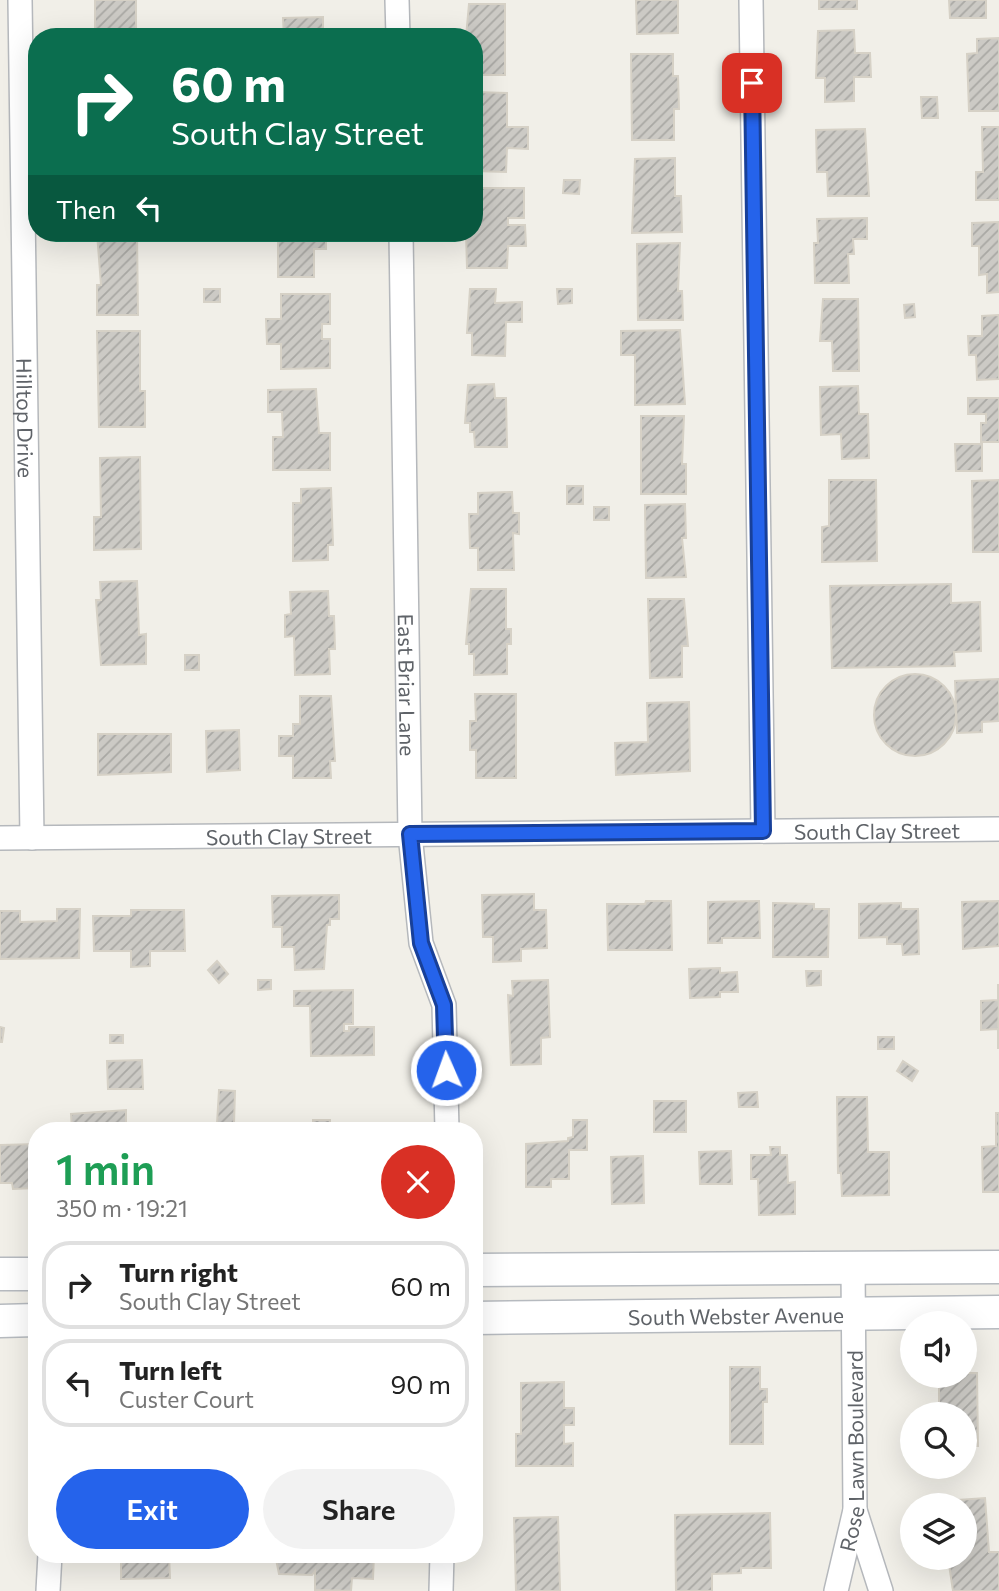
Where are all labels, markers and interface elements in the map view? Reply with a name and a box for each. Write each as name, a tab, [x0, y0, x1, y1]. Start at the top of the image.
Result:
text: 60 m	[171, 52, 286, 112]
pin	[722, 53, 782, 113]
icon: right	[56, 56, 147, 147]
icon: arrive	[733, 64, 771, 102]
text: South Clay Street	[171, 112, 424, 152]
icon: left	[130, 189, 168, 227]
text: Then	[56, 193, 116, 224]
street label: Hilltop Drive	[13, 358, 39, 478]
street label: East Briar Lane	[394, 614, 421, 756]
street label: South Clay Street	[794, 817, 960, 843]
street label: South Clay Street	[206, 822, 372, 849]
position arrow	[409, 1033, 483, 1107]
text: 1 min	[56, 1142, 155, 1194]
button: close	[381, 1145, 455, 1219]
text: 350 m · 19:21	[56, 1194, 188, 1222]
text: Turn right	[119, 1256, 238, 1287]
icon: right	[60, 1266, 98, 1304]
text: 60 m	[391, 1270, 451, 1301]
text: South Clay Street	[119, 1287, 301, 1315]
street label: South Webster Avenue	[628, 1301, 844, 1329]
map controls	[900, 1311, 977, 1570]
button: sound	[900, 1311, 977, 1388]
street label: Rose Lawn Boulevard	[833, 1350, 868, 1554]
text: Turn left	[119, 1354, 222, 1385]
icon: left	[60, 1364, 98, 1402]
text: 90 m	[391, 1368, 451, 1399]
text: Custer Court	[119, 1385, 254, 1413]
button: search	[900, 1402, 977, 1479]
button: Exit	[56, 1469, 249, 1549]
button: Share	[263, 1469, 455, 1549]
button: layers	[900, 1493, 977, 1570]

